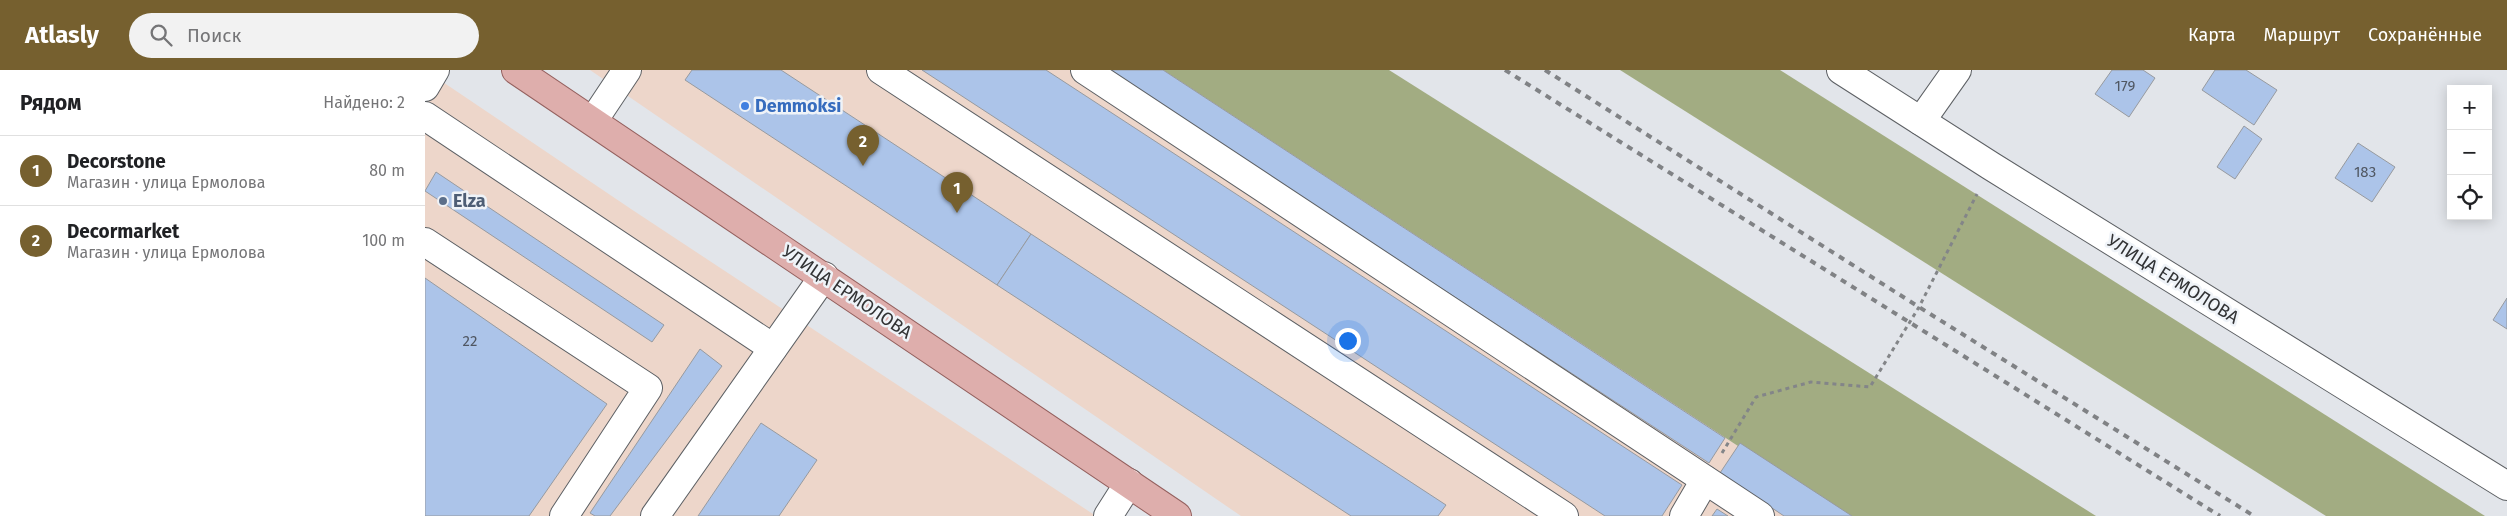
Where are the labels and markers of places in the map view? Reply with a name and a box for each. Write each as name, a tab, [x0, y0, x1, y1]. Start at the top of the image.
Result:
place label: Demmoksi	[755, 95, 841, 117]
marker: Demmoksi	[739, 100, 751, 112]
pin: 2	[847, 125, 879, 166]
pin: 1	[941, 172, 973, 213]
place label: Elza	[453, 190, 486, 212]
marker: Elza	[437, 195, 449, 207]

